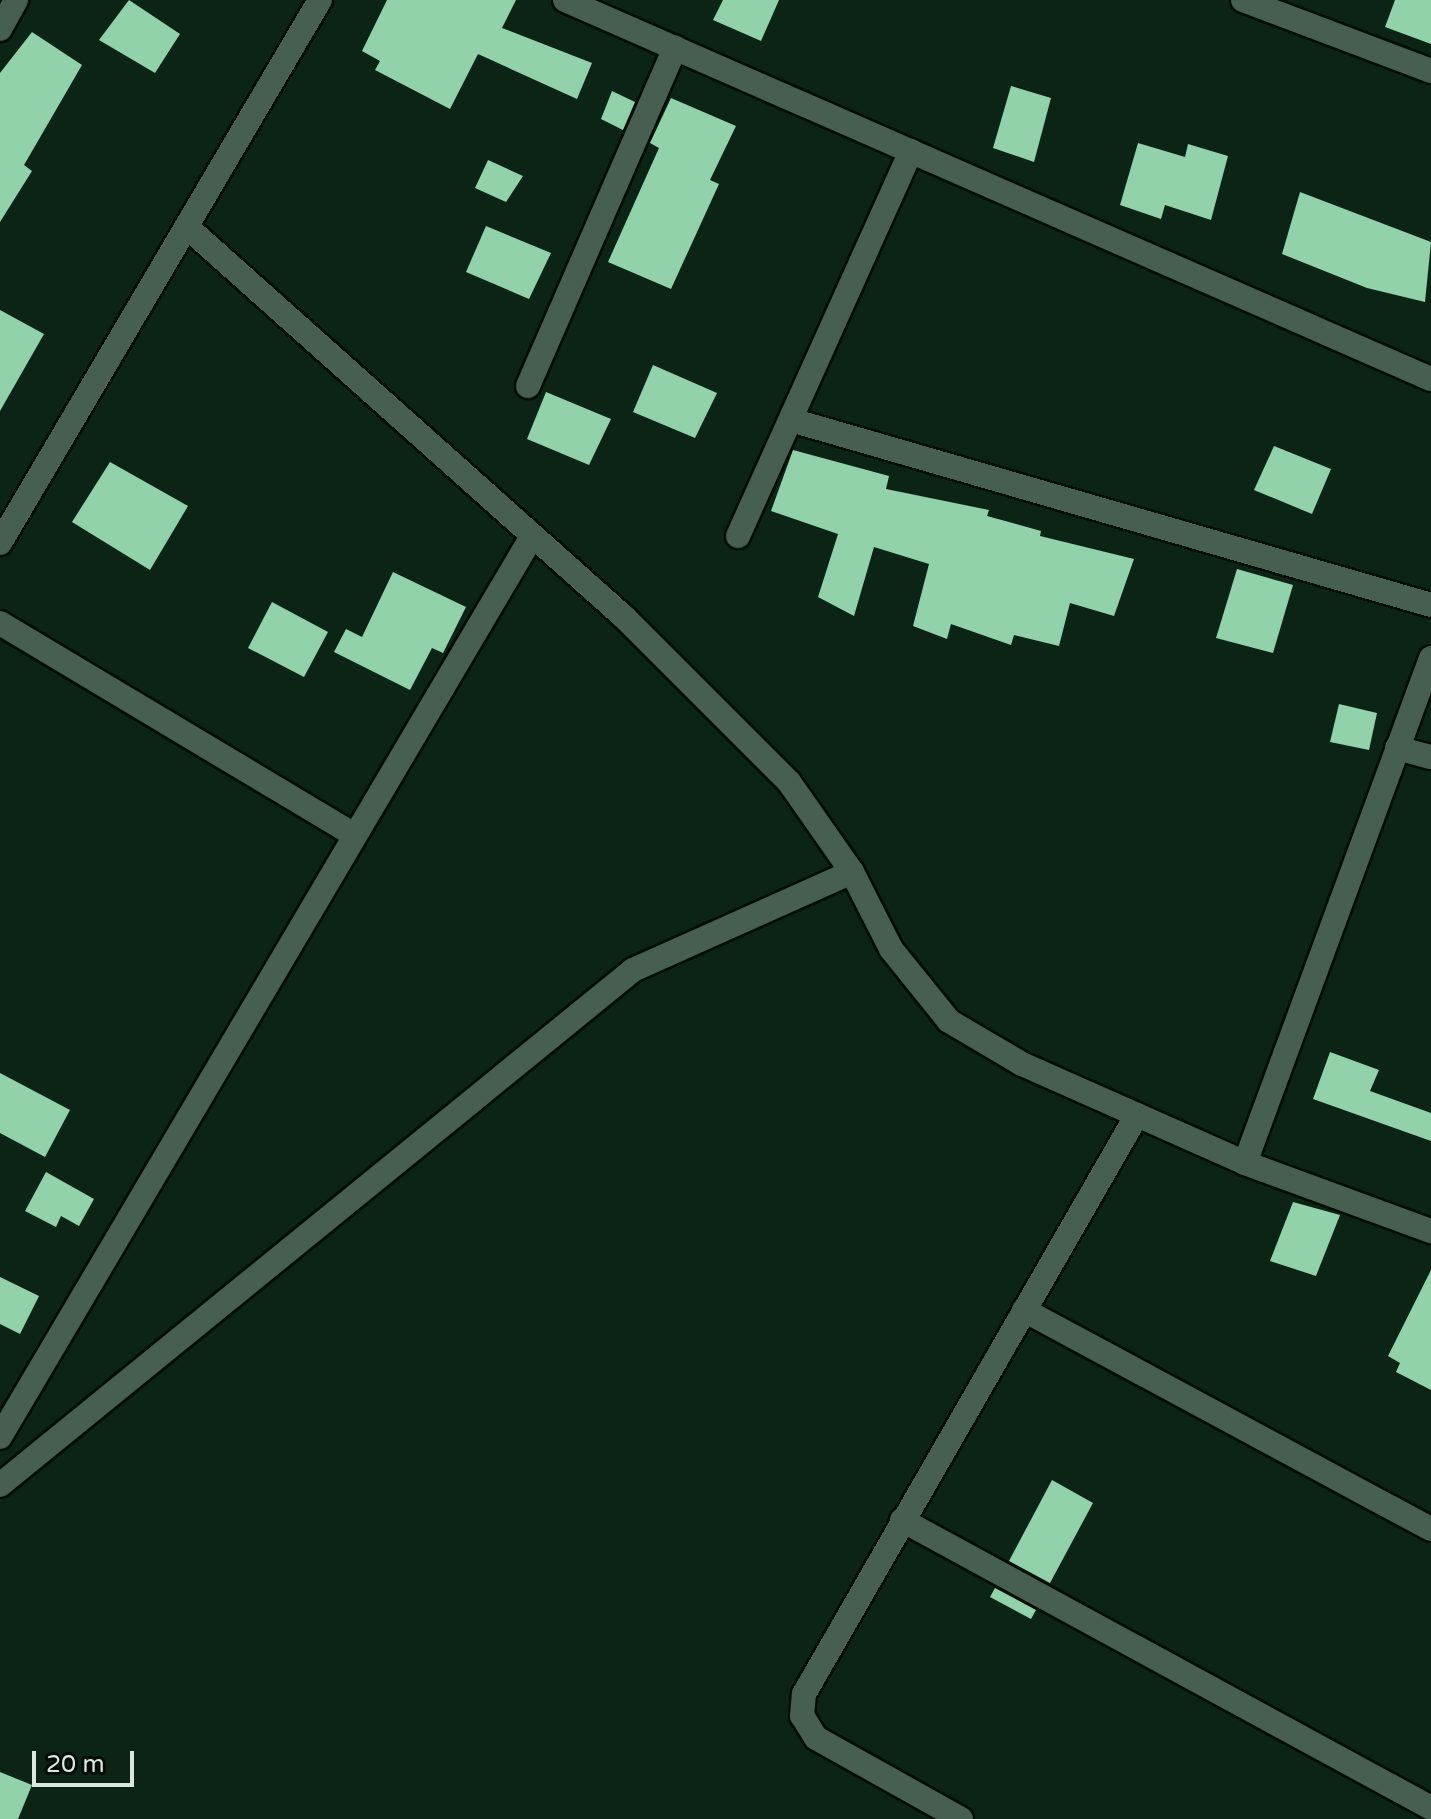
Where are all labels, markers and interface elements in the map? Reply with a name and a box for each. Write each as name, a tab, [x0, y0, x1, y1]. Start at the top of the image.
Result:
scale bar	[36, 1735, 138, 1785]
text: 20 m	[46, 1750, 104, 1779]

